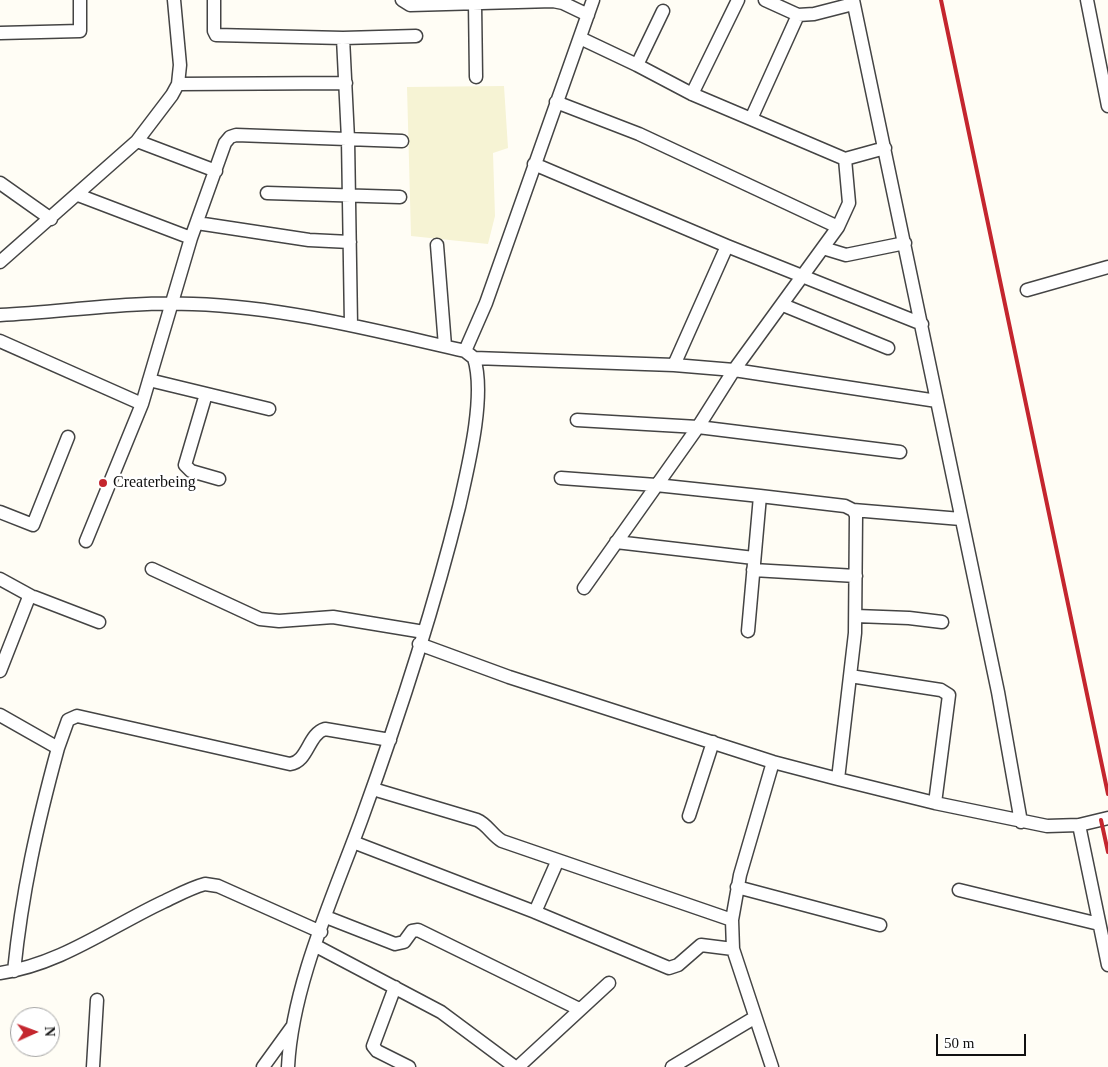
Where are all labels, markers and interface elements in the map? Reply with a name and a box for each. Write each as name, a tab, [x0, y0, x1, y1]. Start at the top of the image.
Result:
place label: Createrbeing	[113, 473, 196, 493]
marker: Createrbeing	[97, 477, 109, 489]
north arrow	[10, 1007, 60, 1057]
scale bar	[938, 1024, 1028, 1056]
text: N	[42, 1026, 57, 1037]
text: 50 m	[944, 1035, 974, 1051]

